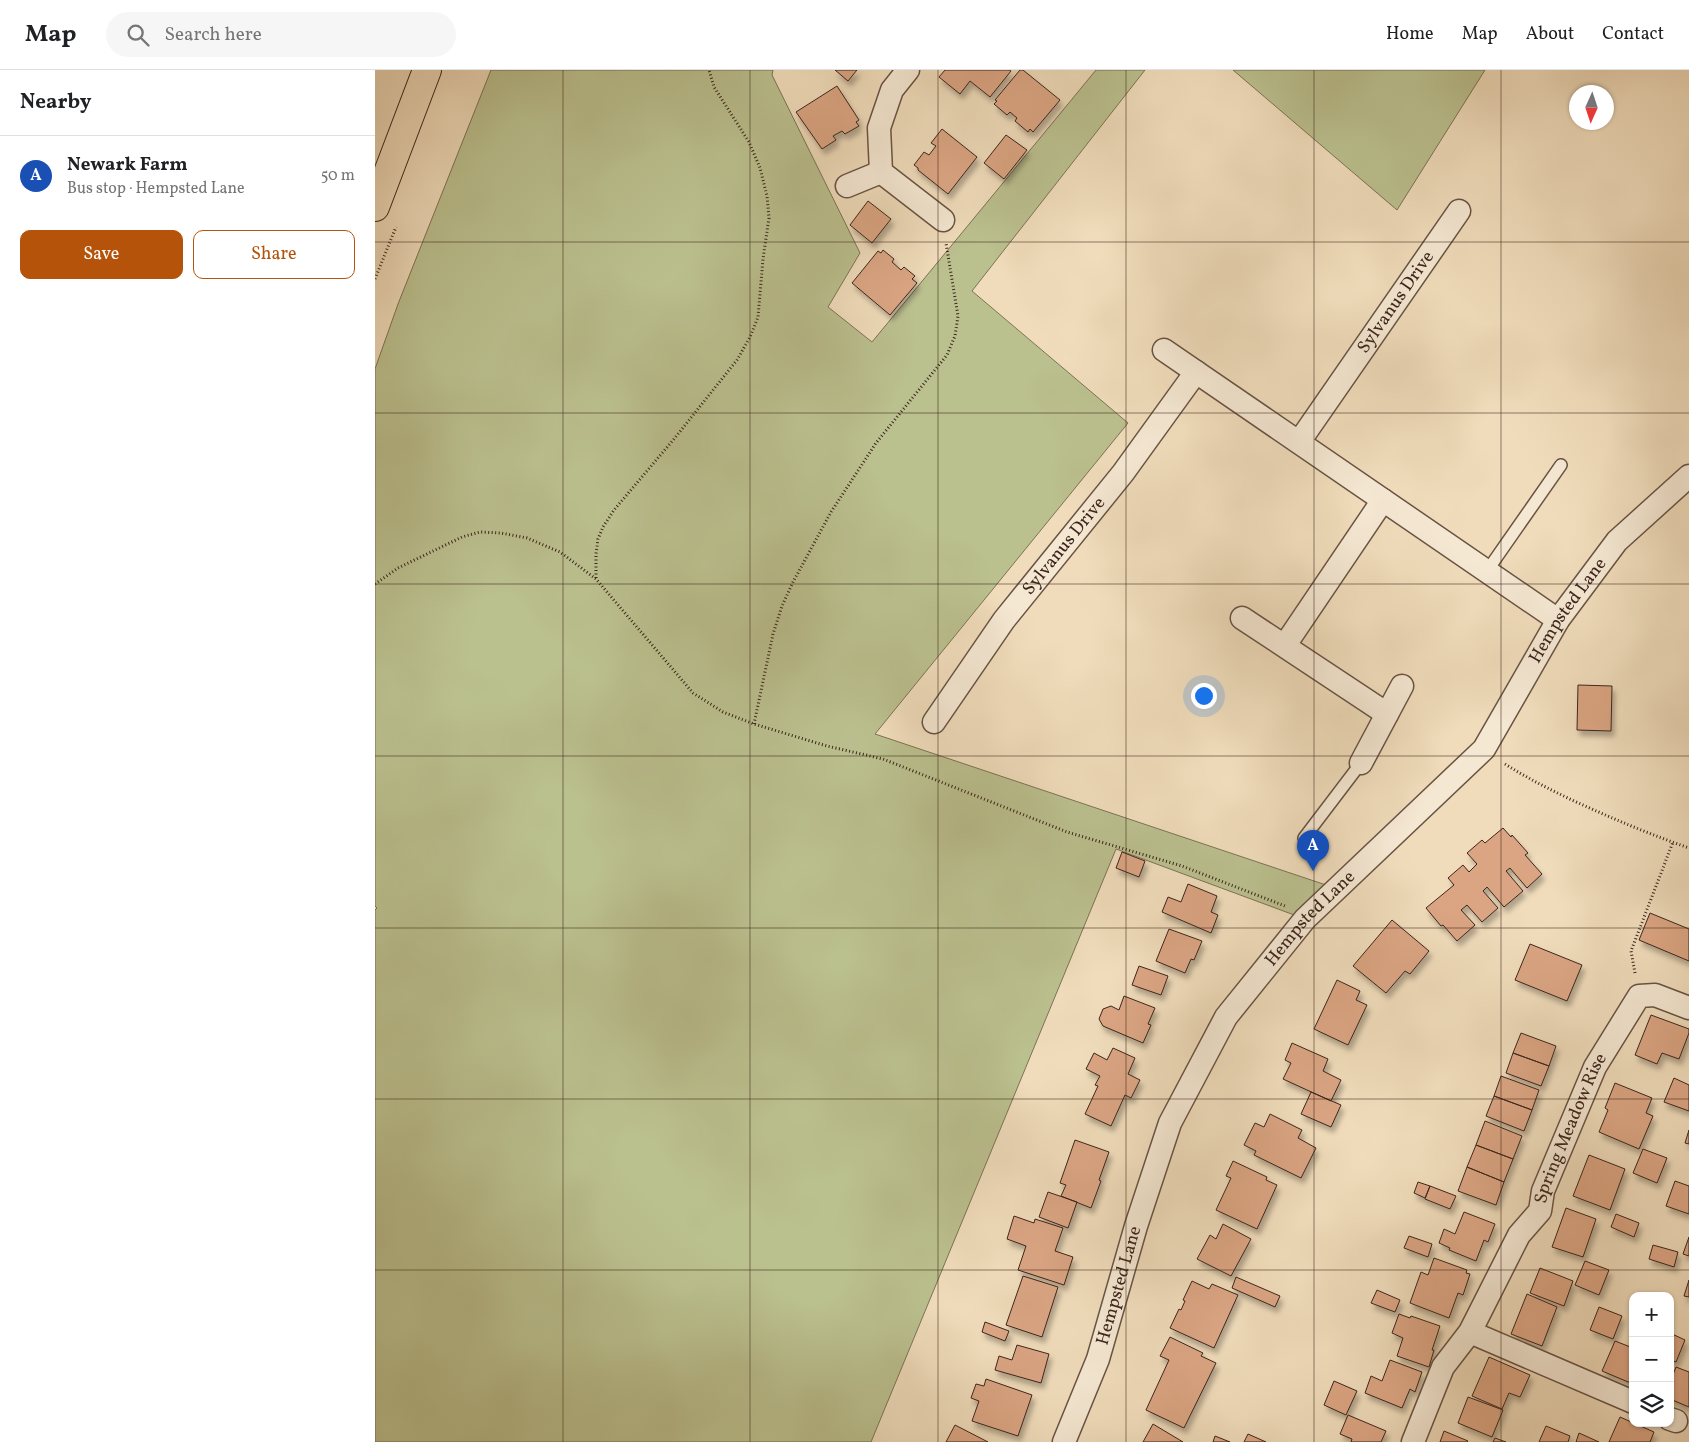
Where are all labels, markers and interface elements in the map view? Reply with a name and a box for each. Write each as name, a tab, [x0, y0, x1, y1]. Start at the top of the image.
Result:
search box	[106, 12, 456, 57]
text: Map	[25, 18, 76, 52]
icon: search	[124, 21, 152, 49]
text: Search here	[164, 22, 262, 48]
text: Home	[1386, 22, 1434, 47]
text: Map	[1462, 22, 1498, 47]
text: About	[1526, 22, 1574, 47]
text: Contact	[1602, 22, 1664, 47]
north arrow	[1569, 85, 1614, 130]
text: Nearby	[20, 88, 91, 117]
text: Newark Farm	[67, 152, 188, 178]
text: A	[30, 165, 42, 187]
text: 50 m	[321, 165, 355, 187]
text: Bus stop · Hempsted Lane	[67, 178, 245, 200]
button: Save	[20, 230, 183, 279]
button: Share	[193, 230, 355, 279]
street label: Sylvanus Drive	[1351, 246, 1440, 359]
street label: Sylvanus Drive	[1017, 492, 1111, 600]
street label: Hempsted Lane	[1523, 553, 1613, 668]
your location	[1191, 683, 1217, 709]
pin: A	[1297, 830, 1329, 871]
street label: Hempsted Lane	[1259, 865, 1361, 972]
street label: Spring Meadow Rise	[1529, 1048, 1613, 1205]
street label: Hempsted Lane	[1090, 1223, 1148, 1348]
map controls	[1629, 1292, 1674, 1427]
button: +	[1629, 1292, 1674, 1337]
button: −	[1629, 1337, 1674, 1382]
button: layers	[1629, 1382, 1674, 1427]

